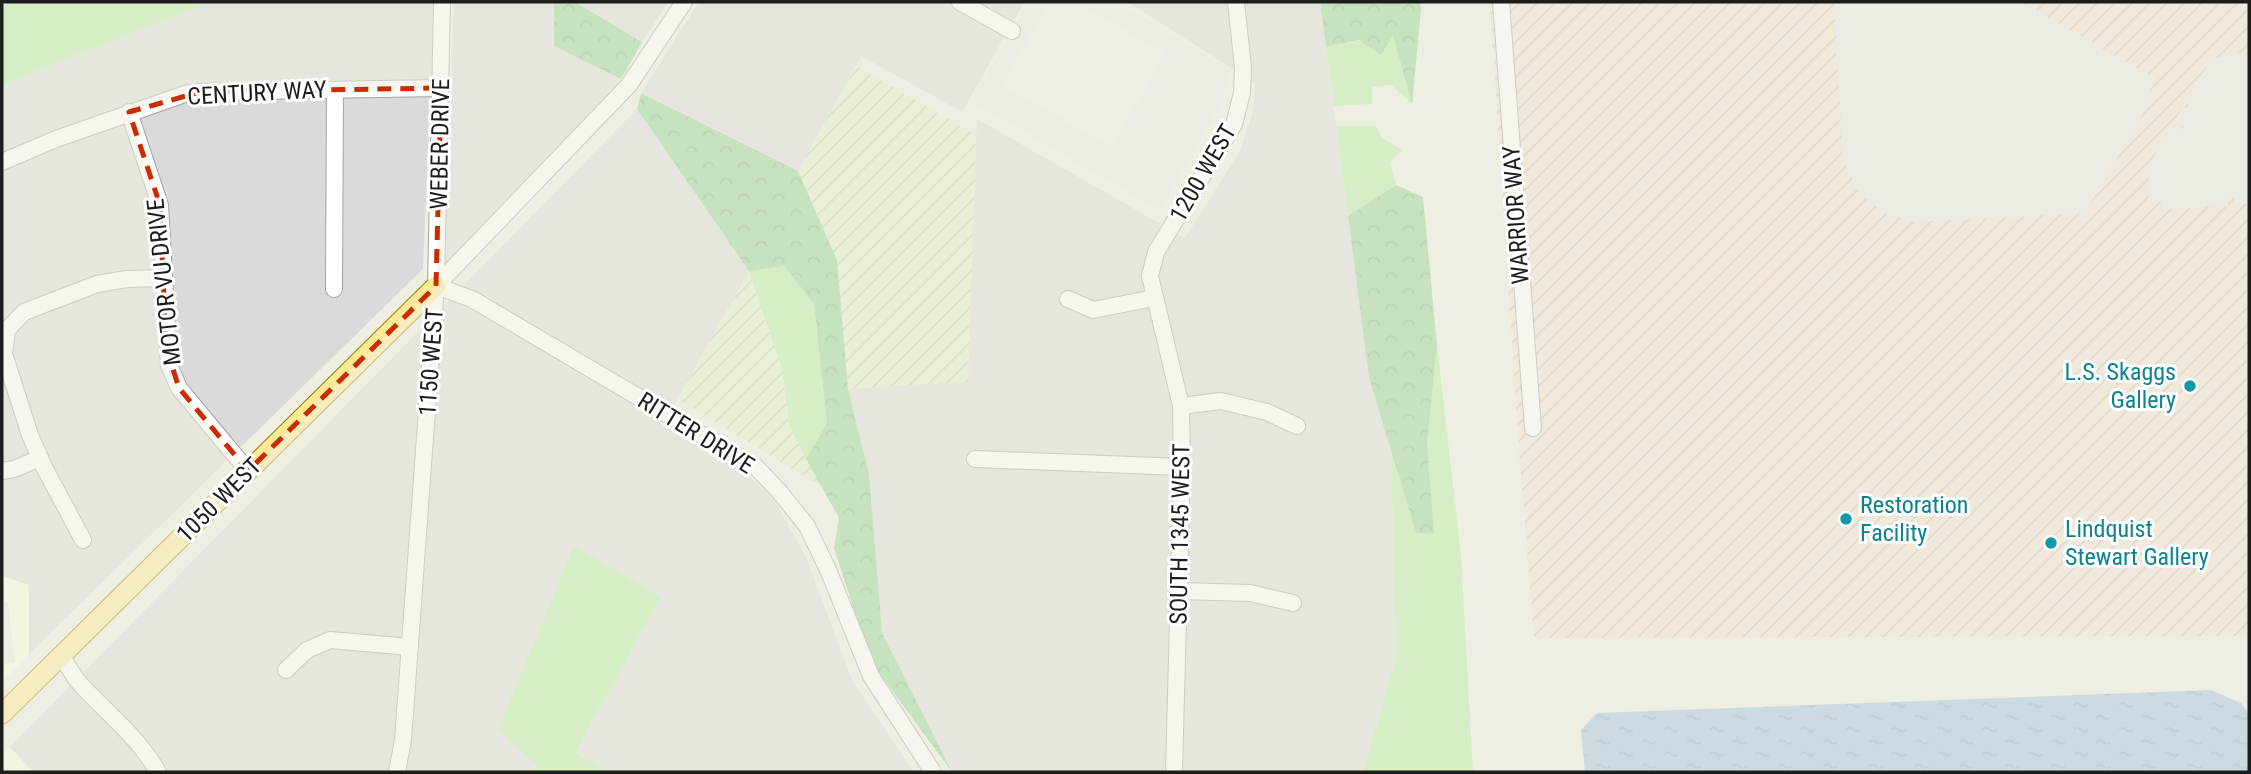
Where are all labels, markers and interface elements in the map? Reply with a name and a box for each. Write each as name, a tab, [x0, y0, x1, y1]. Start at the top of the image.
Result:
street label: CENTURY WAY	[187, 75, 328, 111]
street label: WEBER DRIVE	[425, 78, 455, 210]
street label: 1200 WEST	[1164, 119, 1242, 227]
street label: WARRIOR WAY	[1497, 144, 1535, 285]
street label: MOTOR VU DRIVE	[141, 197, 187, 367]
street label: 1150 WEST	[413, 307, 449, 417]
place label: L.S. Skaggs Gallery	[2065, 358, 2176, 414]
marker: L.S. Skaggs Gallery	[2182, 378, 2198, 394]
street label: RITTER DRIVE	[633, 386, 759, 480]
street label: SOUTH 1345 WEST	[1164, 443, 1196, 625]
street label: 1050 WEST	[171, 452, 267, 548]
place label: Restoration Facility	[1860, 491, 1968, 547]
marker: Restoration Facility	[1838, 511, 1854, 527]
place label: Lindquist Stewart Gallery	[2065, 515, 2209, 571]
marker: Lindquist Stewart Gallery	[2043, 535, 2059, 551]

